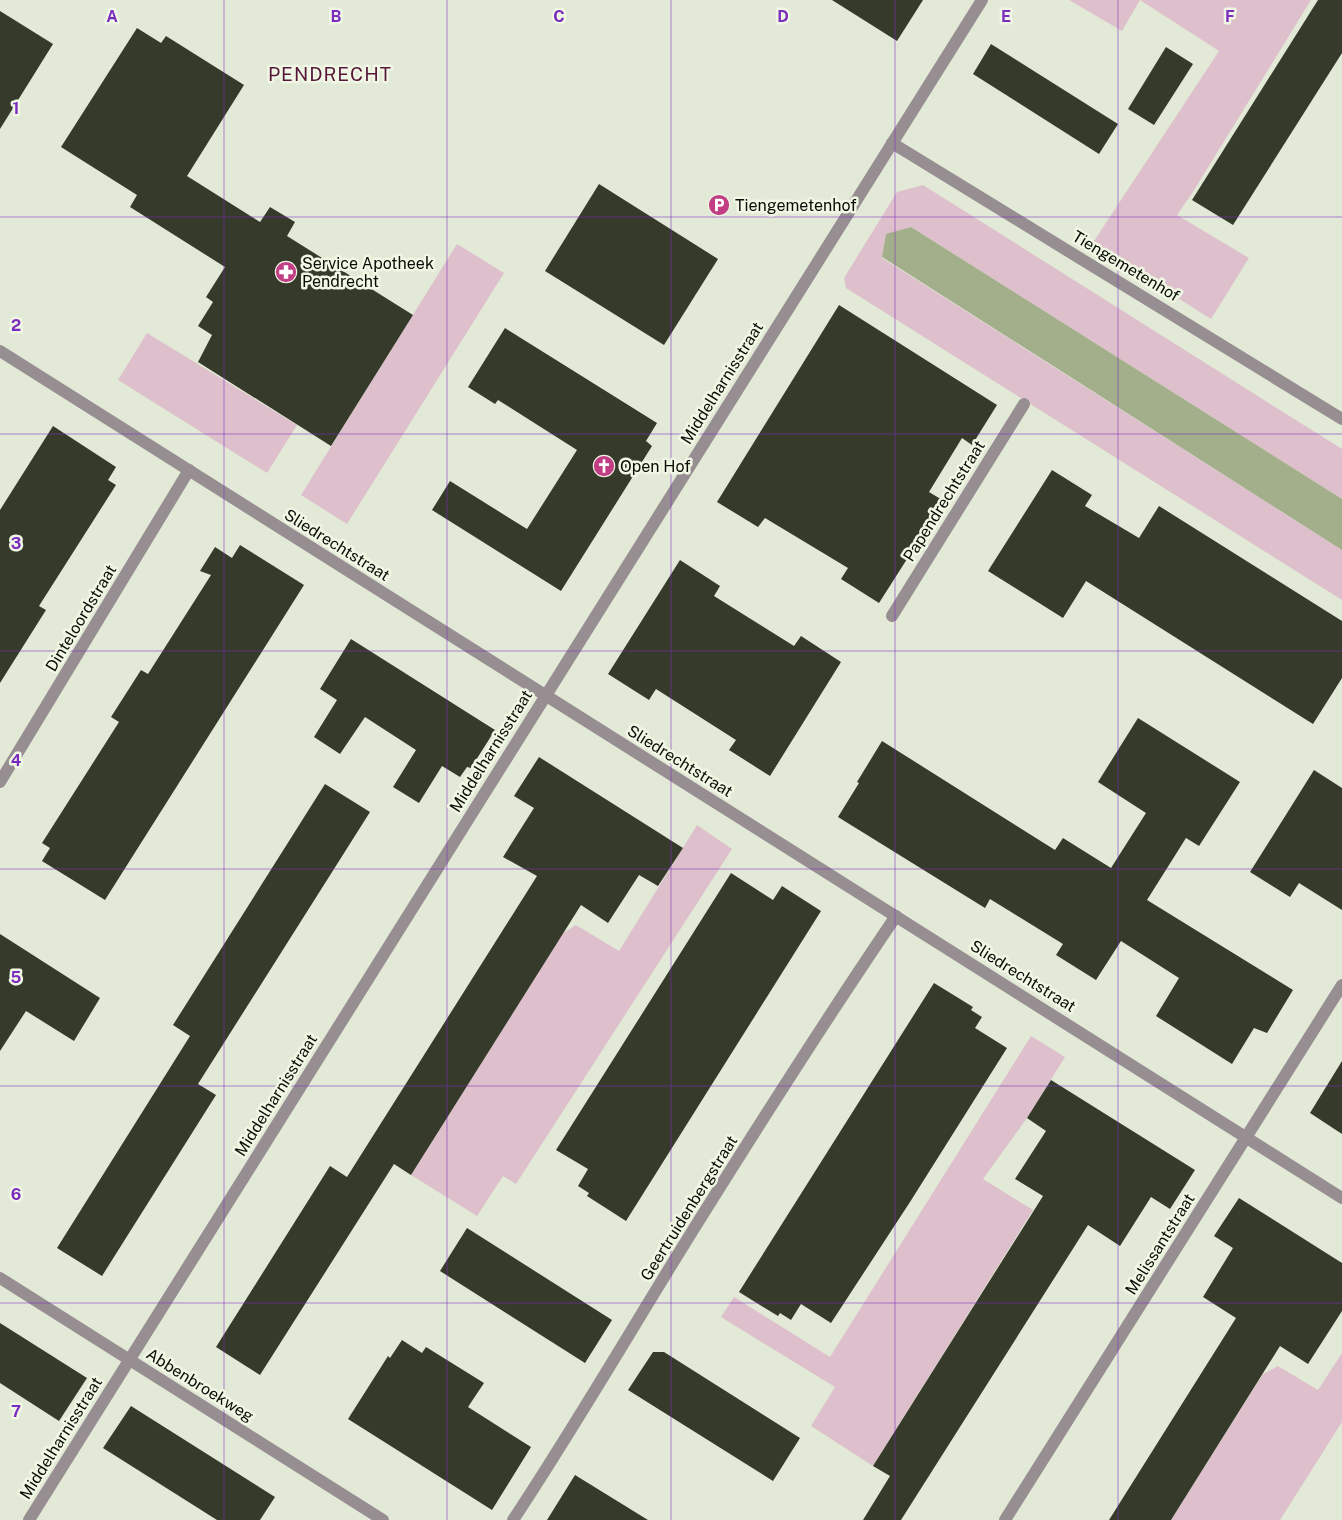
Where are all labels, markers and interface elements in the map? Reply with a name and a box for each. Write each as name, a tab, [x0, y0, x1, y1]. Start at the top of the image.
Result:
text: A	[106, 7, 118, 26]
text: B	[331, 7, 342, 26]
text: C	[553, 7, 565, 26]
text: D	[777, 7, 789, 26]
text: E	[1001, 7, 1011, 26]
text: F	[1225, 7, 1235, 26]
district label: PENDRECHT	[268, 63, 392, 85]
text: 1	[13, 99, 19, 118]
parking icon: Tiengemetenhof	[707, 193, 731, 217]
place label: Tiengemetenhof	[735, 196, 857, 215]
street label: Tiengemetenhof	[1069, 227, 1183, 305]
place label: Service Apotheek Pendrecht	[302, 254, 434, 291]
pharmacy icon: Service Apotheek Pendrecht	[274, 260, 298, 284]
text: 2	[11, 316, 21, 335]
street label: Middelharnisstraat	[677, 318, 767, 448]
street label: Papendrechtstraat	[899, 437, 989, 565]
church icon: Open Hof	[592, 454, 616, 478]
place label: Open Hof	[620, 457, 691, 476]
street label: Sliedrechtstraat	[281, 505, 393, 585]
text: 3	[11, 534, 21, 553]
street label: Dinteloordstraat	[42, 561, 120, 675]
street label: Middelharnisstraat	[446, 686, 536, 816]
street label: Sliedrechtstraat	[624, 721, 736, 801]
text: 4	[11, 751, 22, 770]
street label: Sliedrechtstraat	[967, 936, 1079, 1016]
text: 5	[11, 968, 22, 987]
street label: Middelharnisstraat	[231, 1030, 321, 1160]
street label: Geertruidenbergstraat	[637, 1132, 741, 1284]
text: 6	[11, 1185, 21, 1204]
street label: Melissantstraat	[1121, 1190, 1199, 1298]
street label: Abbenbroekweg	[143, 1344, 257, 1426]
street label: Middelharnisstraat	[16, 1373, 106, 1503]
text: 7	[11, 1402, 21, 1421]

